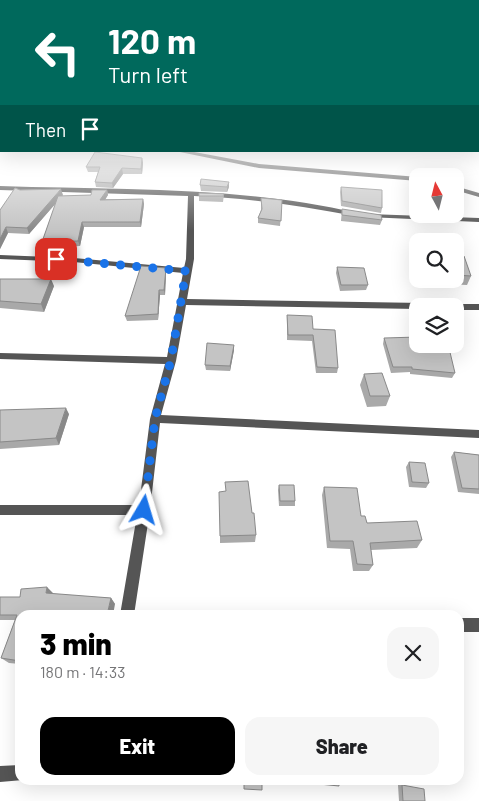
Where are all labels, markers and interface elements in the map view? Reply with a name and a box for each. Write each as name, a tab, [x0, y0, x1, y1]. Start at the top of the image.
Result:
text: 120 m	[108, 19, 196, 61]
icon: left	[25, 20, 90, 85]
text: Turn left	[108, 61, 188, 87]
icon: arrive	[76, 115, 104, 143]
text: Then	[25, 118, 66, 141]
north arrow	[409, 168, 464, 222]
map controls	[409, 168, 464, 353]
button: search	[409, 233, 464, 288]
pin	[35, 238, 77, 280]
icon: arrive	[42, 245, 70, 273]
button: layers	[409, 298, 464, 353]
position arrow	[117, 483, 169, 535]
text: 3 min	[40, 625, 112, 661]
button: close	[387, 627, 439, 679]
text: 180 m · 14:33	[40, 662, 126, 681]
button: Exit	[40, 717, 235, 775]
button: Share	[245, 717, 439, 775]

